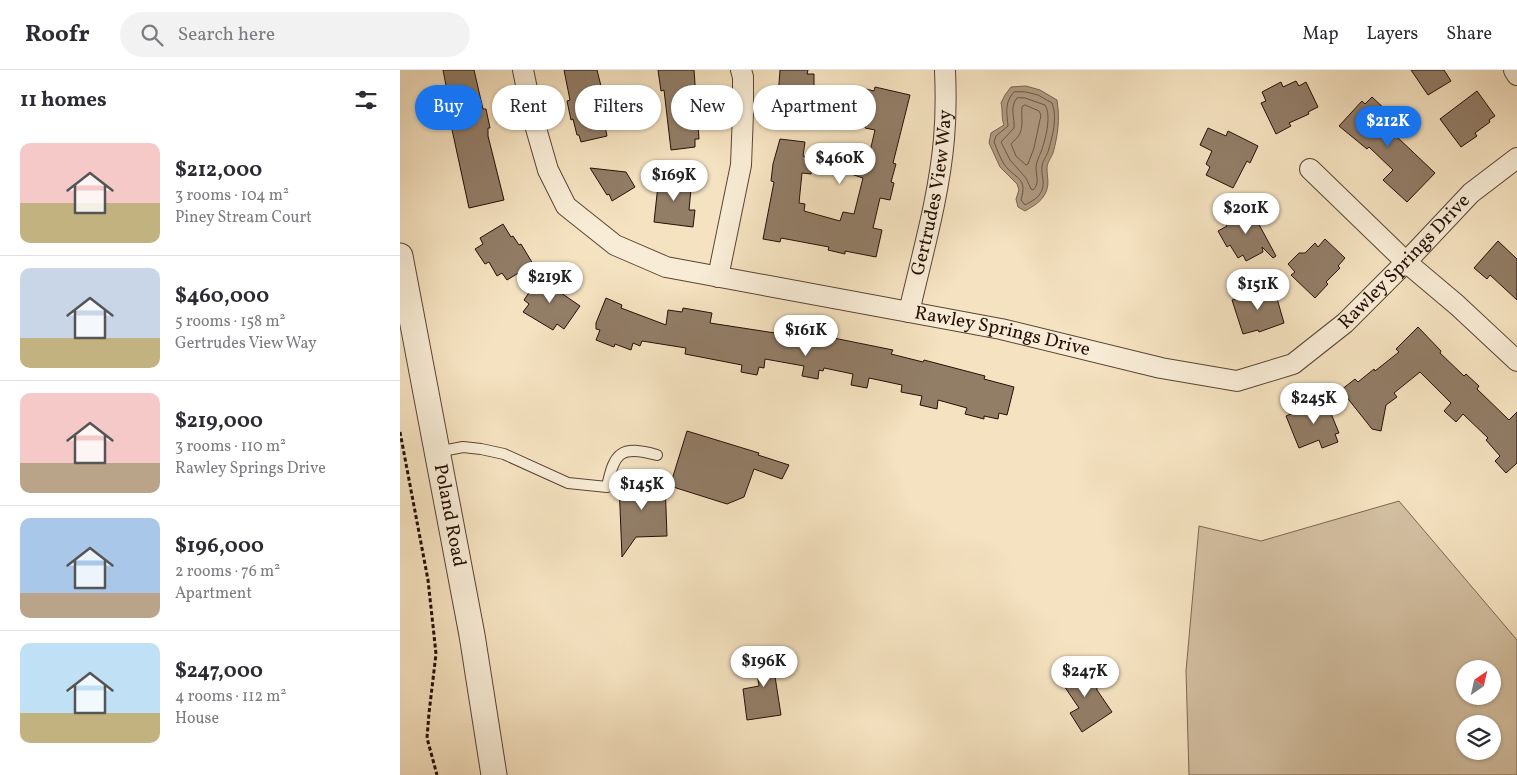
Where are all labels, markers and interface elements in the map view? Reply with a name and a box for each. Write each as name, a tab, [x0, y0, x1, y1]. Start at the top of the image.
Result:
search box	[120, 12, 470, 57]
text: Roofr	[25, 18, 90, 52]
icon: search	[138, 21, 166, 49]
text: Search here	[178, 22, 275, 48]
text: Map	[1302, 22, 1338, 47]
text: Layers	[1366, 22, 1418, 47]
text: Share	[1446, 22, 1492, 47]
chip: Buy	[415, 85, 482, 130]
chip: Rent	[492, 85, 565, 130]
chip: Filters	[575, 85, 661, 130]
chip: New	[671, 85, 743, 130]
chip: Apartment	[753, 85, 876, 130]
text: 11 homes	[20, 86, 107, 115]
icon: filters	[352, 86, 380, 114]
pin: $212K	[1353, 106, 1423, 148]
street label: Gertrudes View Way	[905, 109, 959, 278]
text: $212K	[1366, 111, 1410, 133]
pin: $460K	[805, 142, 875, 185]
text: $460K	[816, 148, 864, 170]
text: $212,000	[175, 156, 262, 185]
pin: $169K	[639, 160, 709, 202]
icon: home	[60, 163, 120, 223]
text: $169K	[652, 165, 696, 187]
text: 3 rooms · 104 m²	[175, 185, 289, 207]
street label: Rawley Springs Drive	[1333, 189, 1476, 335]
pin: $201K	[1211, 192, 1281, 235]
text: $201K	[1223, 198, 1269, 220]
text: Piney Stream Court	[175, 207, 312, 229]
pin: $219K	[515, 262, 585, 304]
text: $219K	[528, 267, 572, 289]
pin: $151K	[1223, 268, 1293, 311]
text: $151K	[1237, 274, 1279, 296]
text: $460,000	[175, 282, 269, 311]
icon: home	[60, 288, 120, 348]
street label: Rawley Springs Drive	[912, 300, 1093, 363]
text: 5 rooms · 158 m²	[175, 311, 285, 333]
pin: $161K	[771, 314, 841, 357]
text: $161K	[785, 320, 827, 342]
text: Gertrudes View Way	[175, 333, 317, 355]
pin: $245K	[1279, 382, 1349, 425]
text: $245K	[1291, 388, 1337, 410]
text: $219,000	[175, 407, 263, 436]
icon: home	[60, 413, 120, 473]
text: 3 rooms · 110 m²	[175, 436, 286, 458]
text: Rawley Springs Drive	[175, 458, 326, 480]
street label: Poland Road	[427, 462, 472, 569]
pin: $145K	[607, 468, 677, 511]
text: $145K	[620, 474, 664, 496]
text: $196,000	[175, 532, 264, 561]
icon: home	[60, 538, 120, 598]
text: 2 rooms · 76 m²	[175, 561, 280, 583]
text: Apartment	[175, 583, 252, 605]
pin: $196K	[729, 646, 799, 688]
text: $196K	[742, 651, 786, 673]
pin: $247K	[1050, 656, 1120, 698]
text: $247,000	[175, 657, 263, 686]
north arrow	[1456, 660, 1501, 705]
map controls	[1456, 660, 1501, 760]
text: $247K	[1062, 661, 1108, 683]
icon: home	[60, 663, 120, 723]
text: 4 rooms · 112 m²	[175, 686, 286, 708]
text: House	[175, 708, 219, 730]
button: layers	[1456, 715, 1501, 760]

